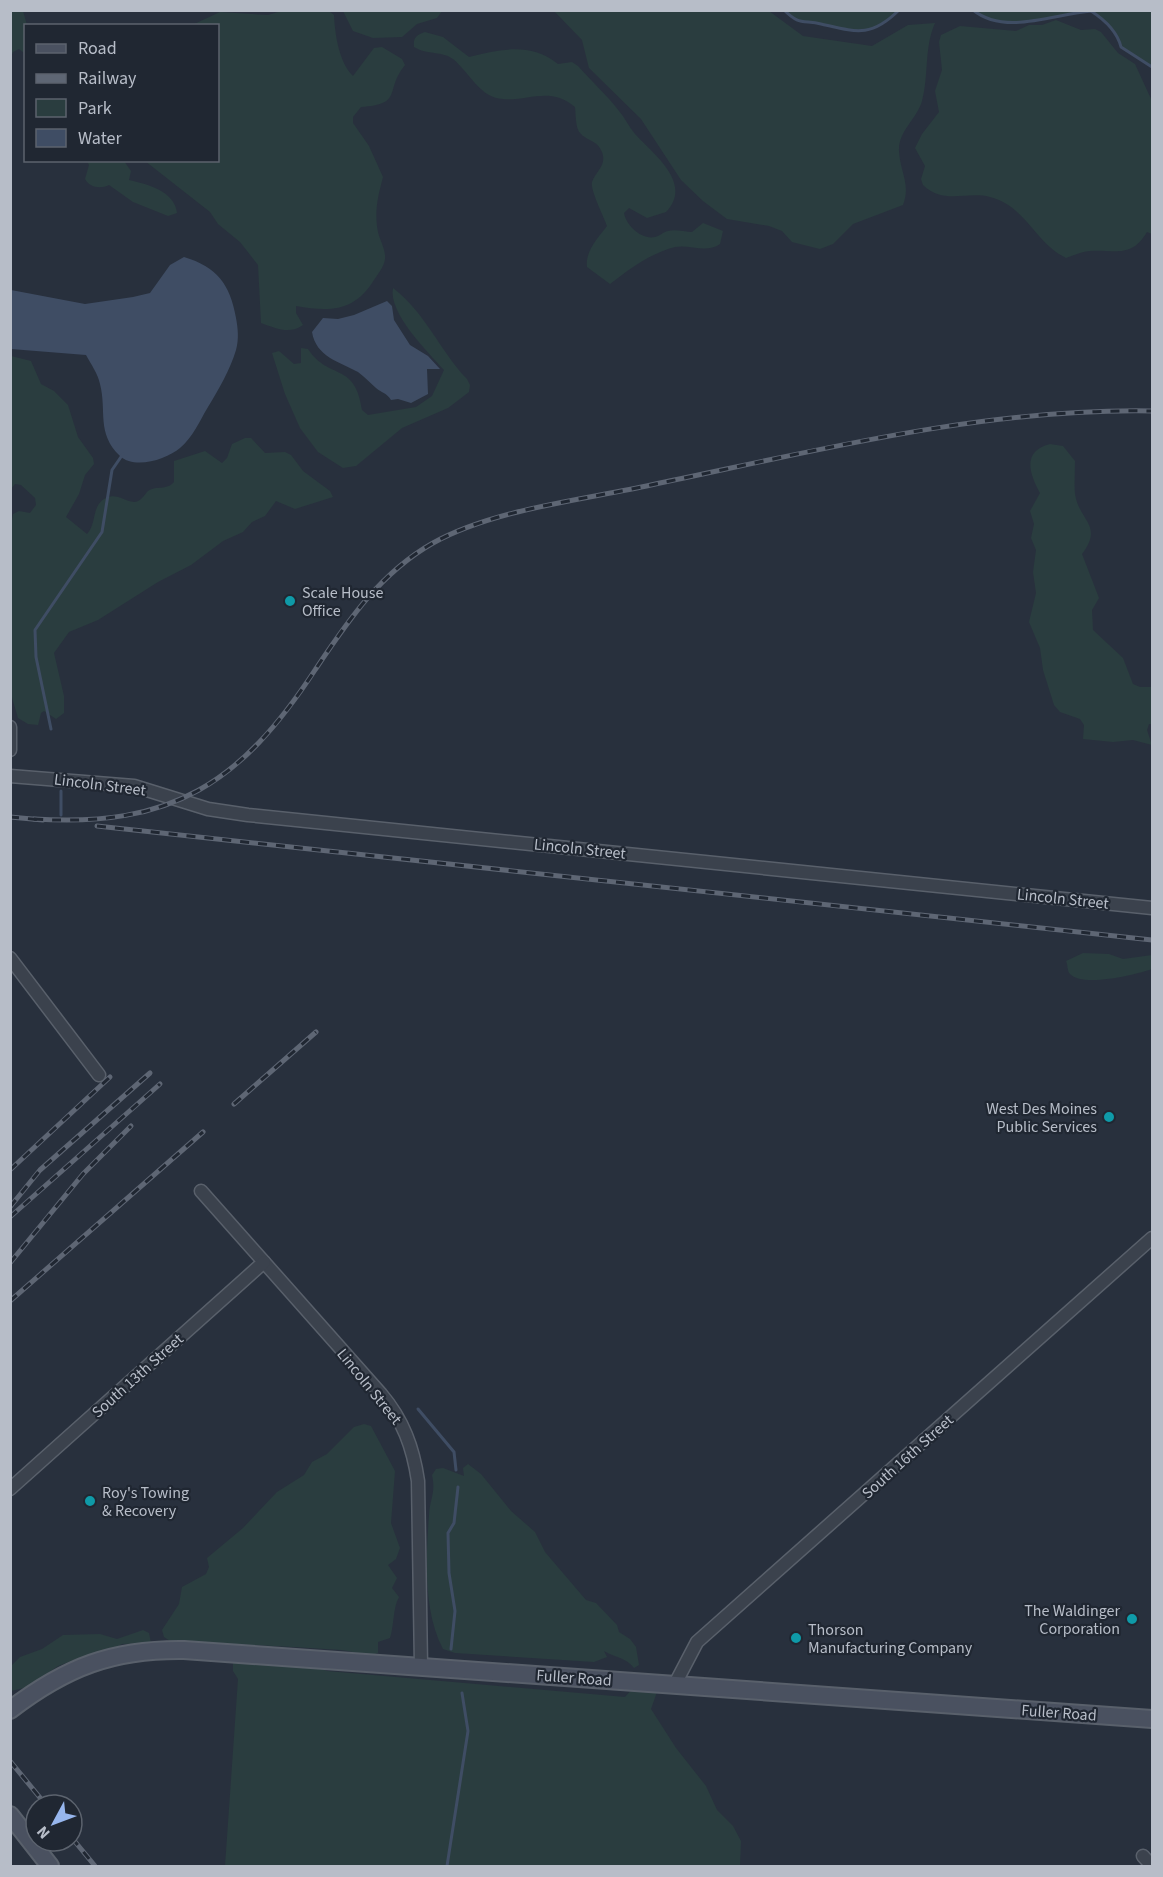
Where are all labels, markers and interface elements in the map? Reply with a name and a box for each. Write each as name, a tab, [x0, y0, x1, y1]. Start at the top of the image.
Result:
legend	[24, 24, 219, 162]
text: Road	[78, 36, 117, 61]
text: Railway	[78, 66, 137, 91]
text: Park	[78, 96, 112, 121]
text: Water	[78, 126, 122, 151]
place label: Scale House Office	[302, 582, 383, 622]
marker: Scale House Office	[283, 594, 297, 608]
street label: Lincoln Street	[53, 768, 148, 802]
street label: Lincoln Street	[533, 833, 627, 865]
street label: Lincoln Street	[1016, 883, 1110, 915]
place label: West Des Moines Public Services	[986, 1098, 1097, 1138]
marker: West Des Moines Public Services	[1102, 1110, 1116, 1124]
street label: South 13th Street	[87, 1328, 189, 1423]
street label: Lincoln Street	[332, 1344, 407, 1430]
street label: South 16th Street	[857, 1409, 959, 1504]
place label: Roy's Towing & Recovery	[102, 1482, 189, 1522]
marker: Roy's Towing & Recovery	[83, 1494, 97, 1508]
place label: The Waldinger Corporation	[1024, 1600, 1120, 1640]
marker: The Waldinger Corporation	[1125, 1612, 1139, 1626]
place label: Thorson Manufacturing Company	[808, 1619, 973, 1659]
marker: Thorson Manufacturing Company	[789, 1631, 803, 1645]
street label: Fuller Road	[535, 1664, 612, 1692]
street label: Fuller Road	[1020, 1699, 1097, 1727]
north arrow	[24, 1793, 84, 1853]
text: N	[32, 1821, 55, 1843]

